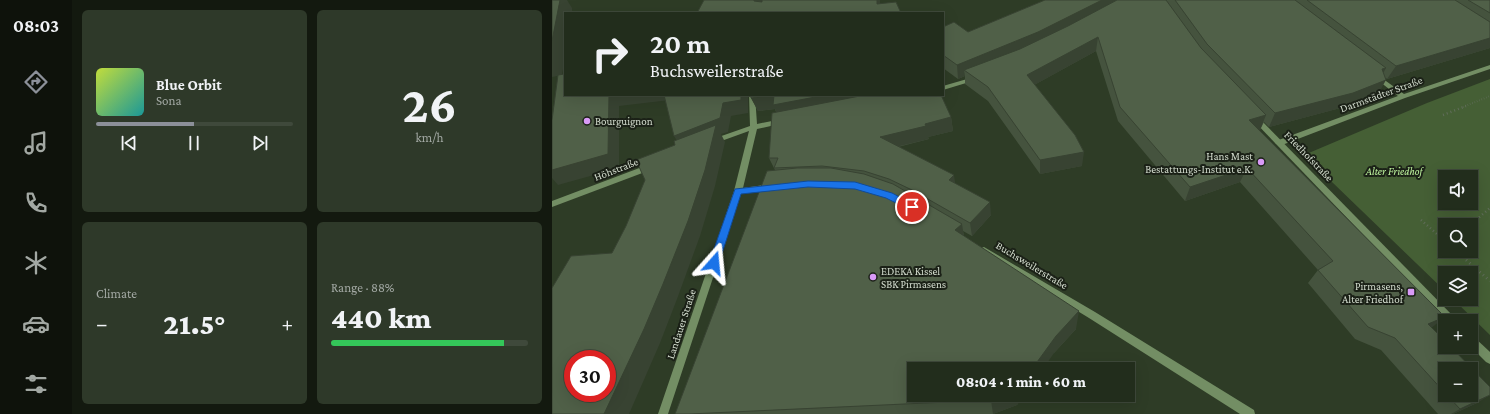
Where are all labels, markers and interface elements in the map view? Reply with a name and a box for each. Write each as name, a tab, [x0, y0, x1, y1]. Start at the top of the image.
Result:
text: 08:03	[13, 16, 59, 36]
icon: right	[584, 28, 636, 80]
text: 20 m	[650, 28, 710, 59]
text: Buchsweilerstraße	[650, 61, 783, 81]
icon: directions	[22, 68, 50, 96]
street label: Darmstädter Straße	[1338, 73, 1424, 114]
text: 26	[402, 75, 457, 133]
text: Blue Orbit	[156, 77, 222, 93]
text: Sona	[156, 93, 182, 108]
place label: Bourguignon	[595, 115, 653, 128]
marker: Bourguignon	[582, 116, 592, 126]
street label: Friedhofstraße	[1282, 128, 1336, 184]
icon: music	[22, 129, 50, 157]
text: km/h	[415, 130, 444, 145]
icon: previous	[118, 132, 140, 154]
icon: pause	[183, 132, 205, 154]
icon: next	[249, 132, 271, 154]
place label: Hans Mast Bestattungs-Institut e.K.	[1145, 150, 1253, 176]
street label: Höhstraße	[592, 155, 640, 183]
marker: Hans Mast Bestattungs-Institut e.K.	[1256, 157, 1266, 167]
park label: Alter Friedhof	[1365, 165, 1424, 178]
map controls	[1438, 170, 1478, 402]
button: sound	[1438, 170, 1478, 210]
icon: phone	[22, 189, 50, 217]
pin	[895, 190, 929, 224]
icon: arrive	[901, 196, 923, 218]
button: search	[1438, 218, 1478, 258]
street label: Buchsweilerstraße	[994, 239, 1070, 291]
position arrow	[693, 242, 735, 284]
icon: climate	[22, 249, 50, 277]
place label: EDEKA Kissel SBK Pirmasens	[881, 265, 946, 290]
button: layers	[1438, 266, 1478, 306]
marker: EDEKA Kissel SBK Pirmasens	[868, 272, 878, 282]
text: Range · 88%	[331, 280, 394, 295]
place label: Pirmasens, Alter Friedhof	[1342, 280, 1404, 305]
text: Climate	[96, 286, 137, 301]
street label: Landauer Straße	[664, 287, 698, 360]
marker: Pirmasens, Alter Friedhof	[1406, 287, 1416, 297]
text: 440 km	[331, 301, 431, 334]
text: 21.5°	[163, 307, 226, 340]
icon: car	[22, 310, 50, 338]
text: −	[96, 311, 108, 336]
text: +	[281, 311, 293, 336]
button: +	[1438, 314, 1478, 354]
speed limit sign: 30	[564, 350, 616, 402]
button: −	[1438, 362, 1478, 402]
icon: filters	[22, 370, 50, 398]
text: 08:04 · 1 min · 60 m	[956, 374, 1086, 390]

